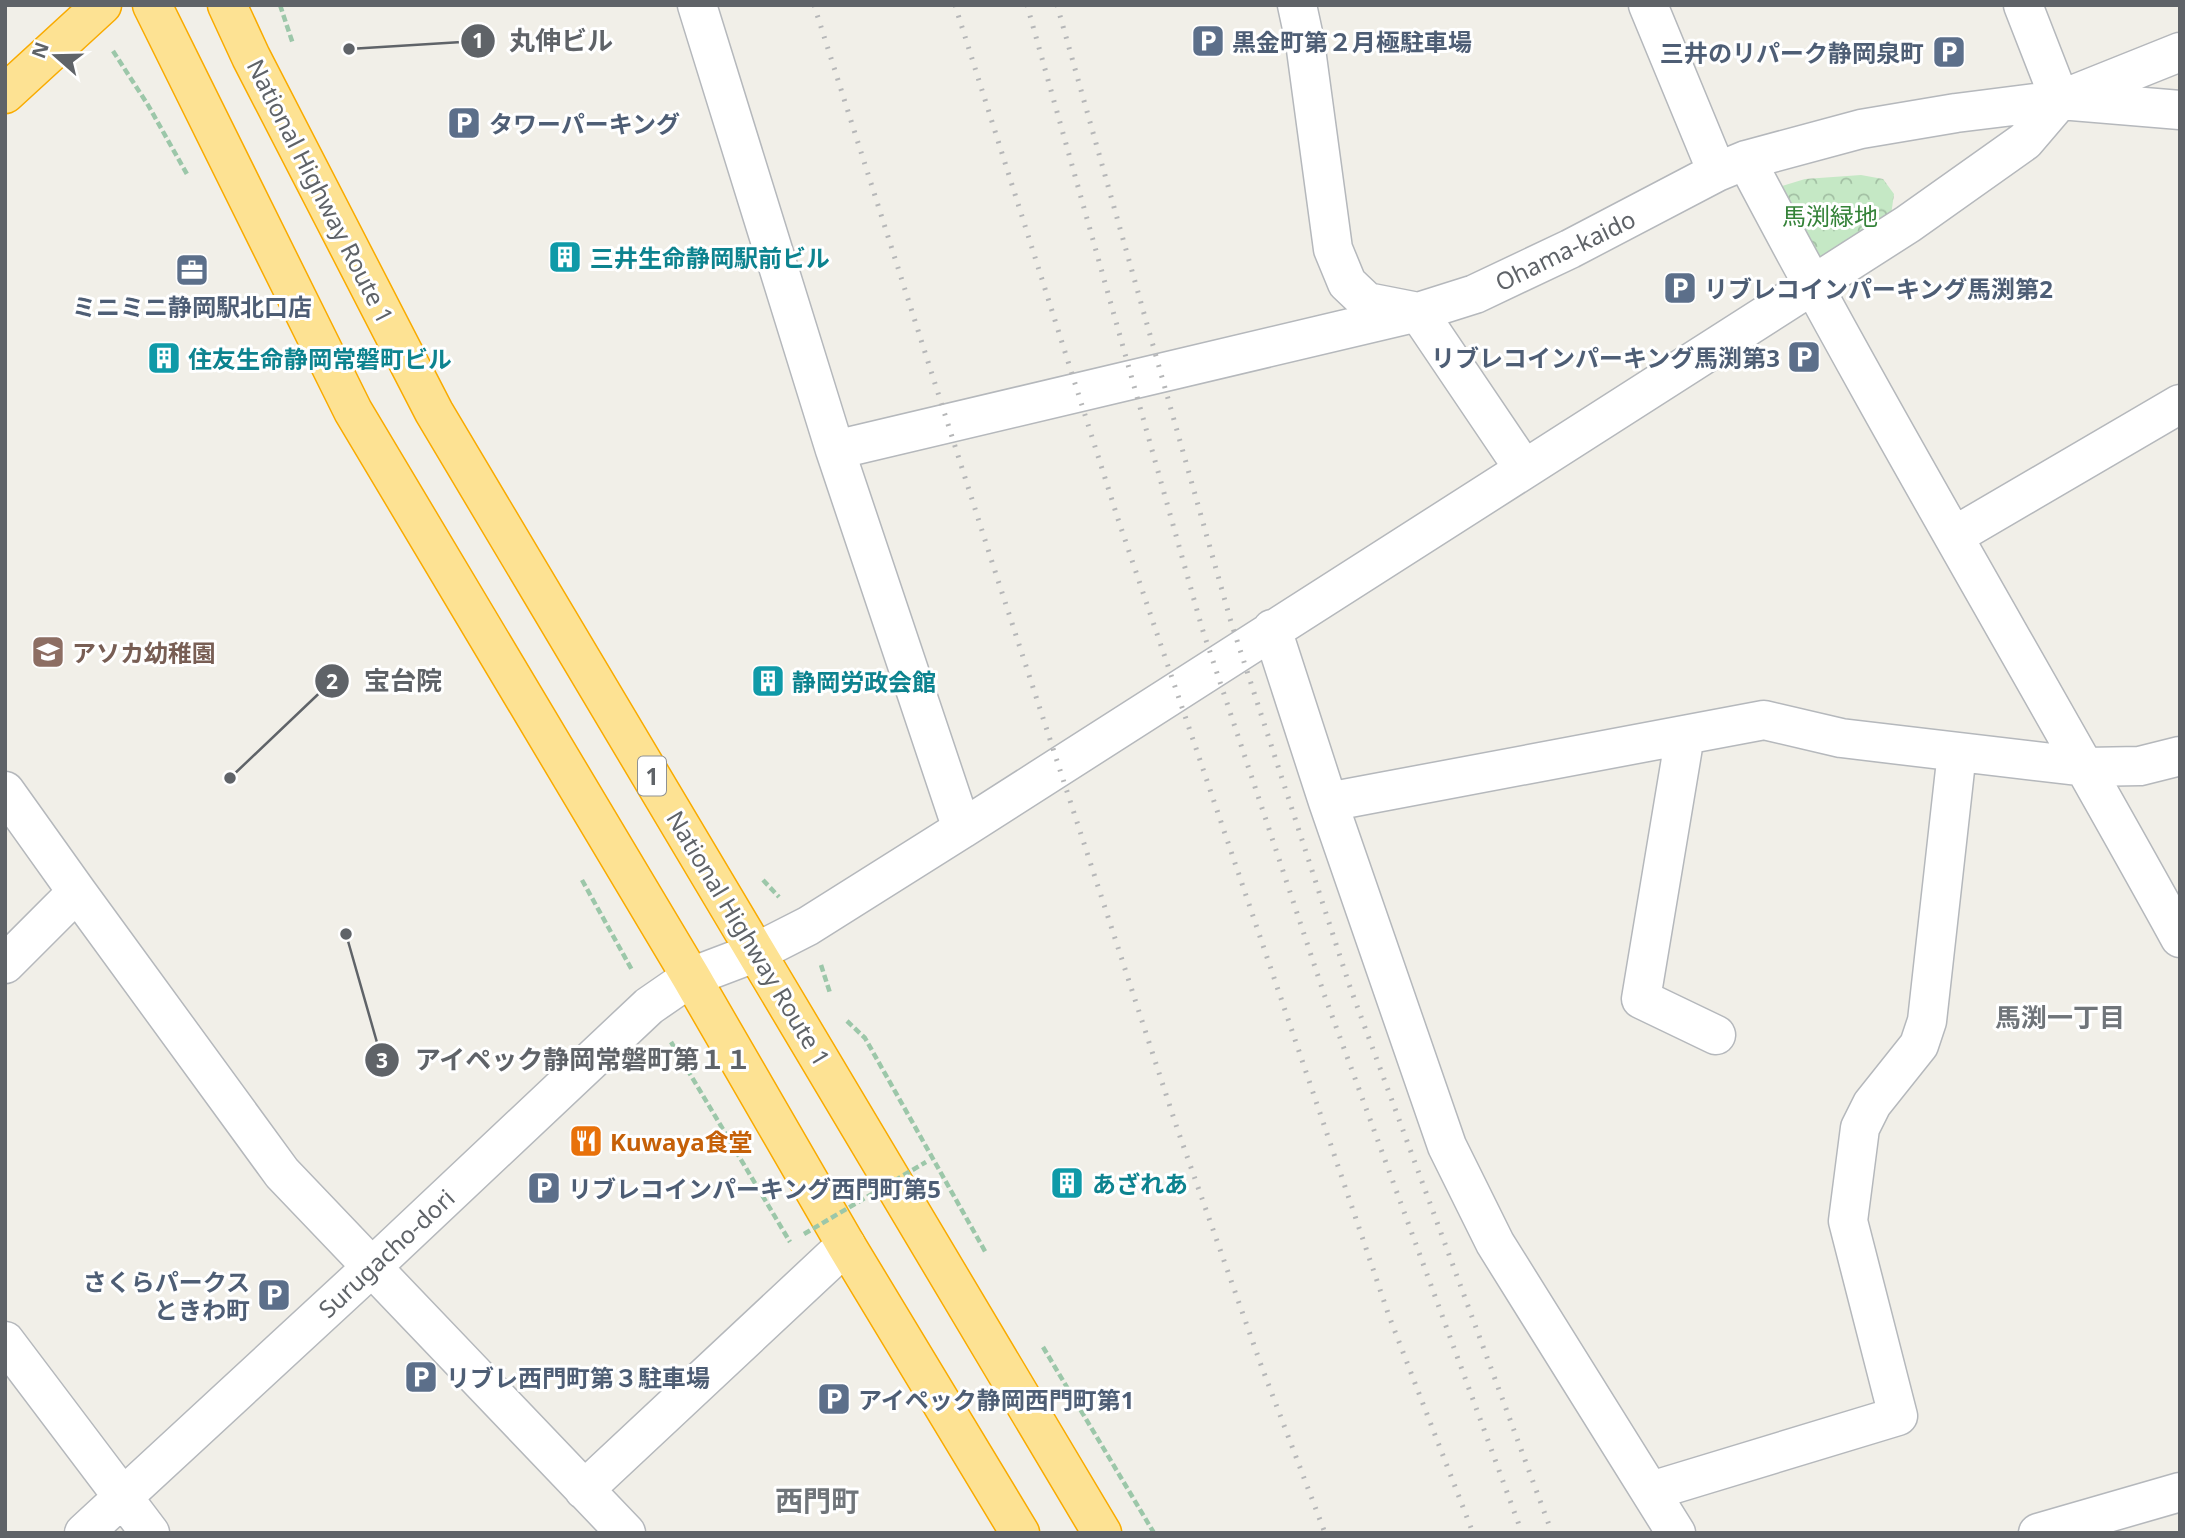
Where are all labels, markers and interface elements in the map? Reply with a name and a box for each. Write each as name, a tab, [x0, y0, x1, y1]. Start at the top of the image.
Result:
callout: 丸伸ビル	[460, 17, 627, 64]
north arrow	[21, 21, 91, 91]
text: 丸伸ビル	[509, 22, 613, 58]
parking icon: 黒金町第２月極駐車場	[1189, 22, 1227, 60]
place label: 黒金町第２月極駐車場	[1232, 25, 1472, 58]
text: 1	[472, 26, 484, 54]
parking icon: 三井のリパーク静岡泉町	[1930, 33, 1968, 71]
place label: 三井のリパーク静岡泉町	[1660, 36, 1924, 69]
text: N	[25, 38, 55, 62]
street label: National Highway Route 1	[240, 53, 402, 329]
parking icon: タワーパーキング	[445, 104, 483, 142]
place label: タワーパーキング	[489, 107, 680, 140]
park label: 馬渕緑地	[1782, 199, 1878, 232]
street label: Ohama-kaido	[1489, 202, 1641, 298]
building icon: 三井生命静岡駅前ビル	[546, 238, 584, 276]
place label: 三井生命静岡駅前ビル	[590, 241, 830, 274]
office icon: ミニミニ静岡駅北口店	[173, 251, 211, 289]
parking icon: リブレコインパーキング馬渕第2	[1661, 269, 1699, 307]
place label: リブレコインパーキング馬渕第2	[1704, 272, 2053, 305]
place label: ミニミニ静岡駅北口店	[72, 290, 312, 323]
parking icon: リブレコインパーキング馬渕第3	[1785, 338, 1823, 376]
building icon: 住友生命静岡常磐町ビル	[145, 339, 183, 377]
place label: リブレコインパーキング馬渕第3	[1431, 341, 1780, 374]
place label: 住友生命静岡常磐町ビル	[188, 342, 452, 375]
school or university icon: アソカ幼稚園	[29, 633, 67, 671]
place label: アソカ幼稚園	[72, 636, 216, 669]
callout: 宝台院	[315, 658, 456, 705]
text: 宝台院	[364, 662, 442, 698]
building icon: 静岡労政会館	[749, 662, 787, 700]
place label: 静岡労政会館	[792, 665, 936, 698]
text: 2	[326, 667, 338, 695]
road number: 1	[638, 756, 666, 796]
street label: National Highway Route 1	[659, 804, 839, 1072]
district label: 馬渕一丁目	[1995, 999, 2125, 1035]
callout: アイペック静岡常磐町第１１	[365, 1037, 766, 1084]
text: アイペック静岡常磐町第１１	[415, 1041, 751, 1077]
text: 3	[376, 1046, 388, 1074]
restaurant icon: Kuwaya食堂	[567, 1122, 605, 1160]
place label: Kuwaya食堂	[610, 1125, 753, 1158]
building icon: あざれあ	[1048, 1164, 1086, 1202]
place label: あざれあ	[1092, 1167, 1188, 1200]
parking icon: リブレコインパーキング西門町第5	[525, 1169, 563, 1207]
place label: リブレコインパーキング西門町第5	[568, 1172, 941, 1205]
street label: Surugacho-dori	[311, 1181, 461, 1325]
place label: さくらパークス ときわ町	[83, 1265, 250, 1326]
parking icon: さくらパークス ときわ町	[255, 1276, 293, 1314]
parking icon: リブレ西門町第３駐車場	[402, 1358, 440, 1396]
place label: リブレ西門町第３駐車場	[446, 1361, 710, 1394]
parking icon: アイペック静岡西門町第1	[815, 1380, 853, 1418]
place label: アイペック静岡西門町第1	[858, 1383, 1135, 1416]
district label: 西門町	[775, 1481, 859, 1519]

